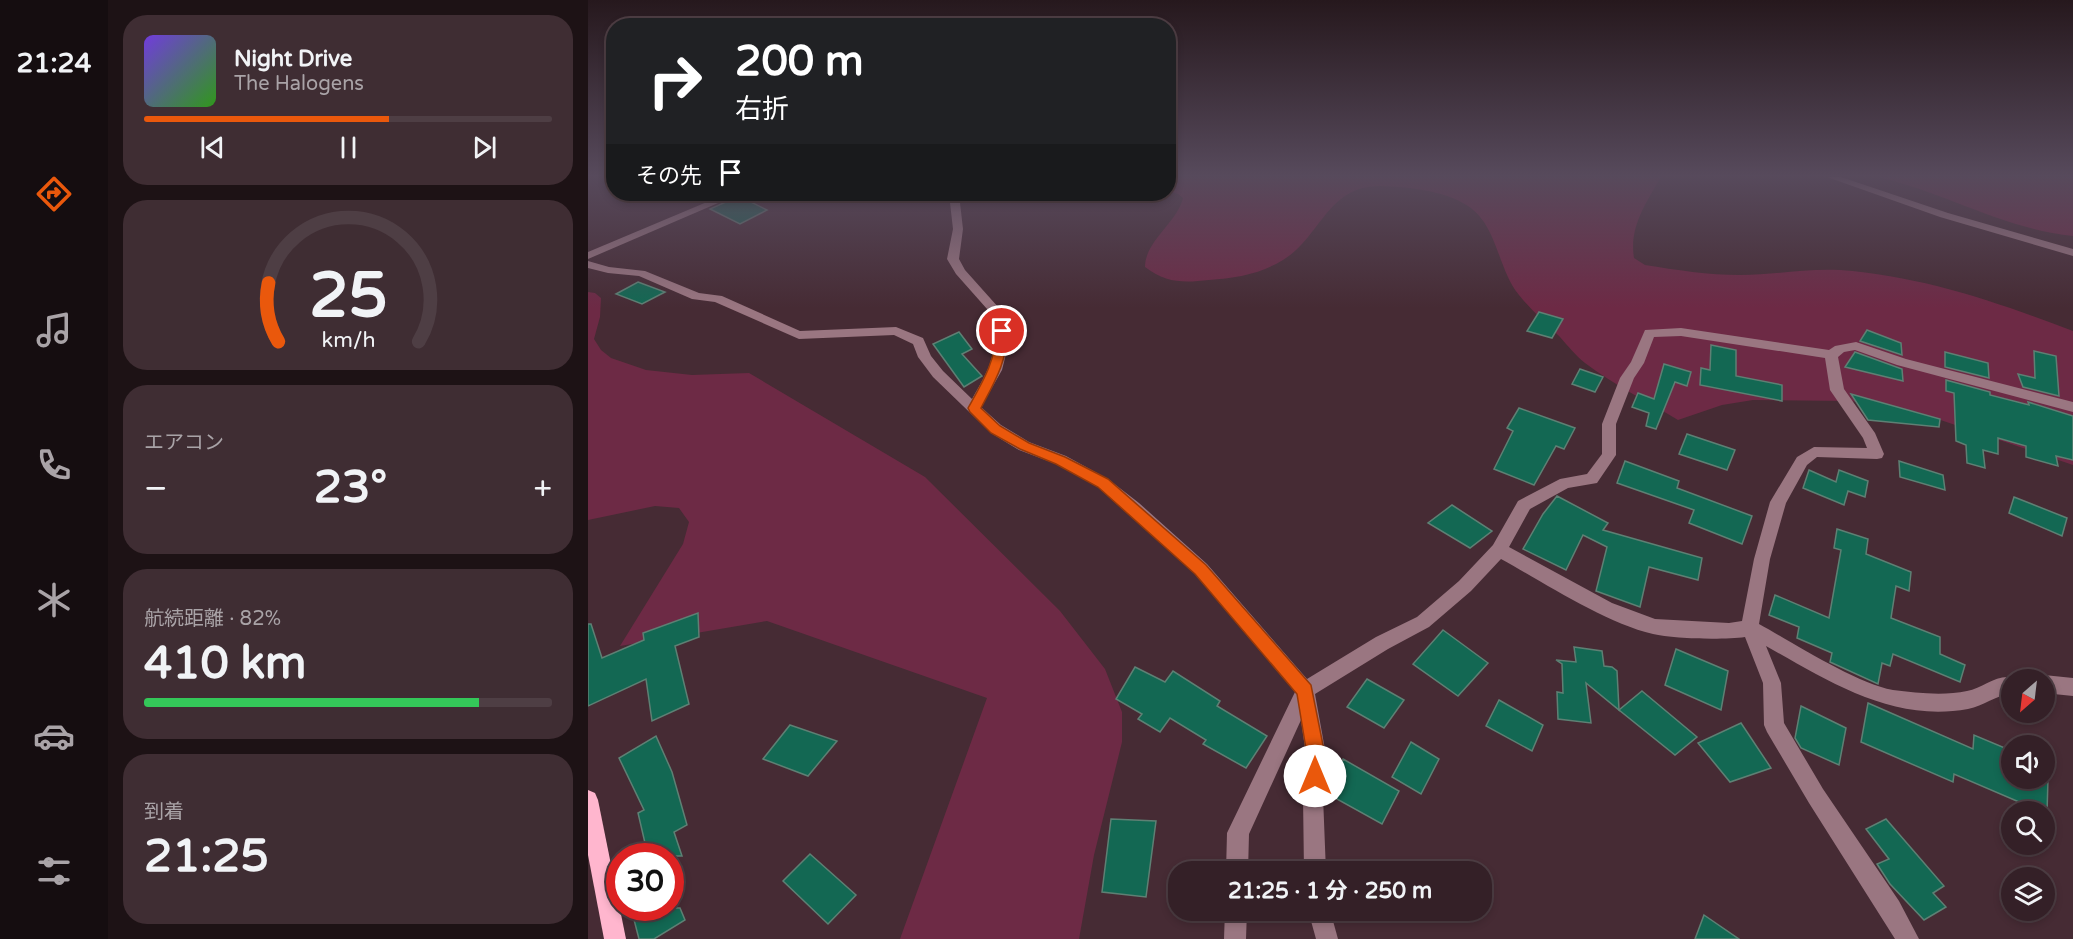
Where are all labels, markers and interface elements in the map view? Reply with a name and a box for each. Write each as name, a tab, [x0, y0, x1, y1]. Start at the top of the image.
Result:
text: 200 m	[735, 36, 864, 87]
icon: right	[636, 42, 714, 120]
text: Night Drive	[234, 46, 352, 72]
text: 21:24	[17, 47, 91, 80]
text: The Halogens	[234, 72, 364, 96]
text: 右折	[735, 93, 789, 126]
icon: previous	[196, 131, 229, 164]
icon: pause	[332, 131, 365, 164]
icon: next	[468, 131, 501, 164]
icon: arrive	[714, 156, 747, 189]
text: その先	[636, 163, 702, 189]
icon: directions	[33, 173, 75, 215]
text: 25	[309, 259, 387, 334]
pin	[976, 305, 1027, 356]
icon: music	[33, 309, 75, 351]
icon: arrive	[985, 314, 1018, 347]
text: km/h	[321, 327, 375, 353]
text: エアコン	[144, 431, 224, 455]
icon: phone	[33, 444, 75, 486]
text: 23°	[314, 461, 387, 515]
text: −	[144, 469, 168, 508]
text: +	[533, 469, 552, 508]
icon: climate	[33, 579, 75, 621]
text: 航続距離 · 82%	[144, 607, 281, 631]
text: 410 km	[144, 637, 306, 691]
north arrow	[2001, 669, 2055, 723]
map controls	[2001, 669, 2055, 921]
icon: car	[33, 715, 75, 757]
button: sound	[2001, 735, 2055, 789]
position arrow	[1283, 744, 1347, 808]
text: 到着	[144, 800, 184, 824]
button: search	[2001, 801, 2055, 855]
text: 21:25	[144, 830, 269, 884]
speed limit sign: 30	[606, 843, 684, 921]
icon: filters	[33, 850, 75, 892]
button: layers	[2001, 867, 2055, 921]
text: 21:25 · 1 分 · 250 m	[1228, 878, 1432, 904]

